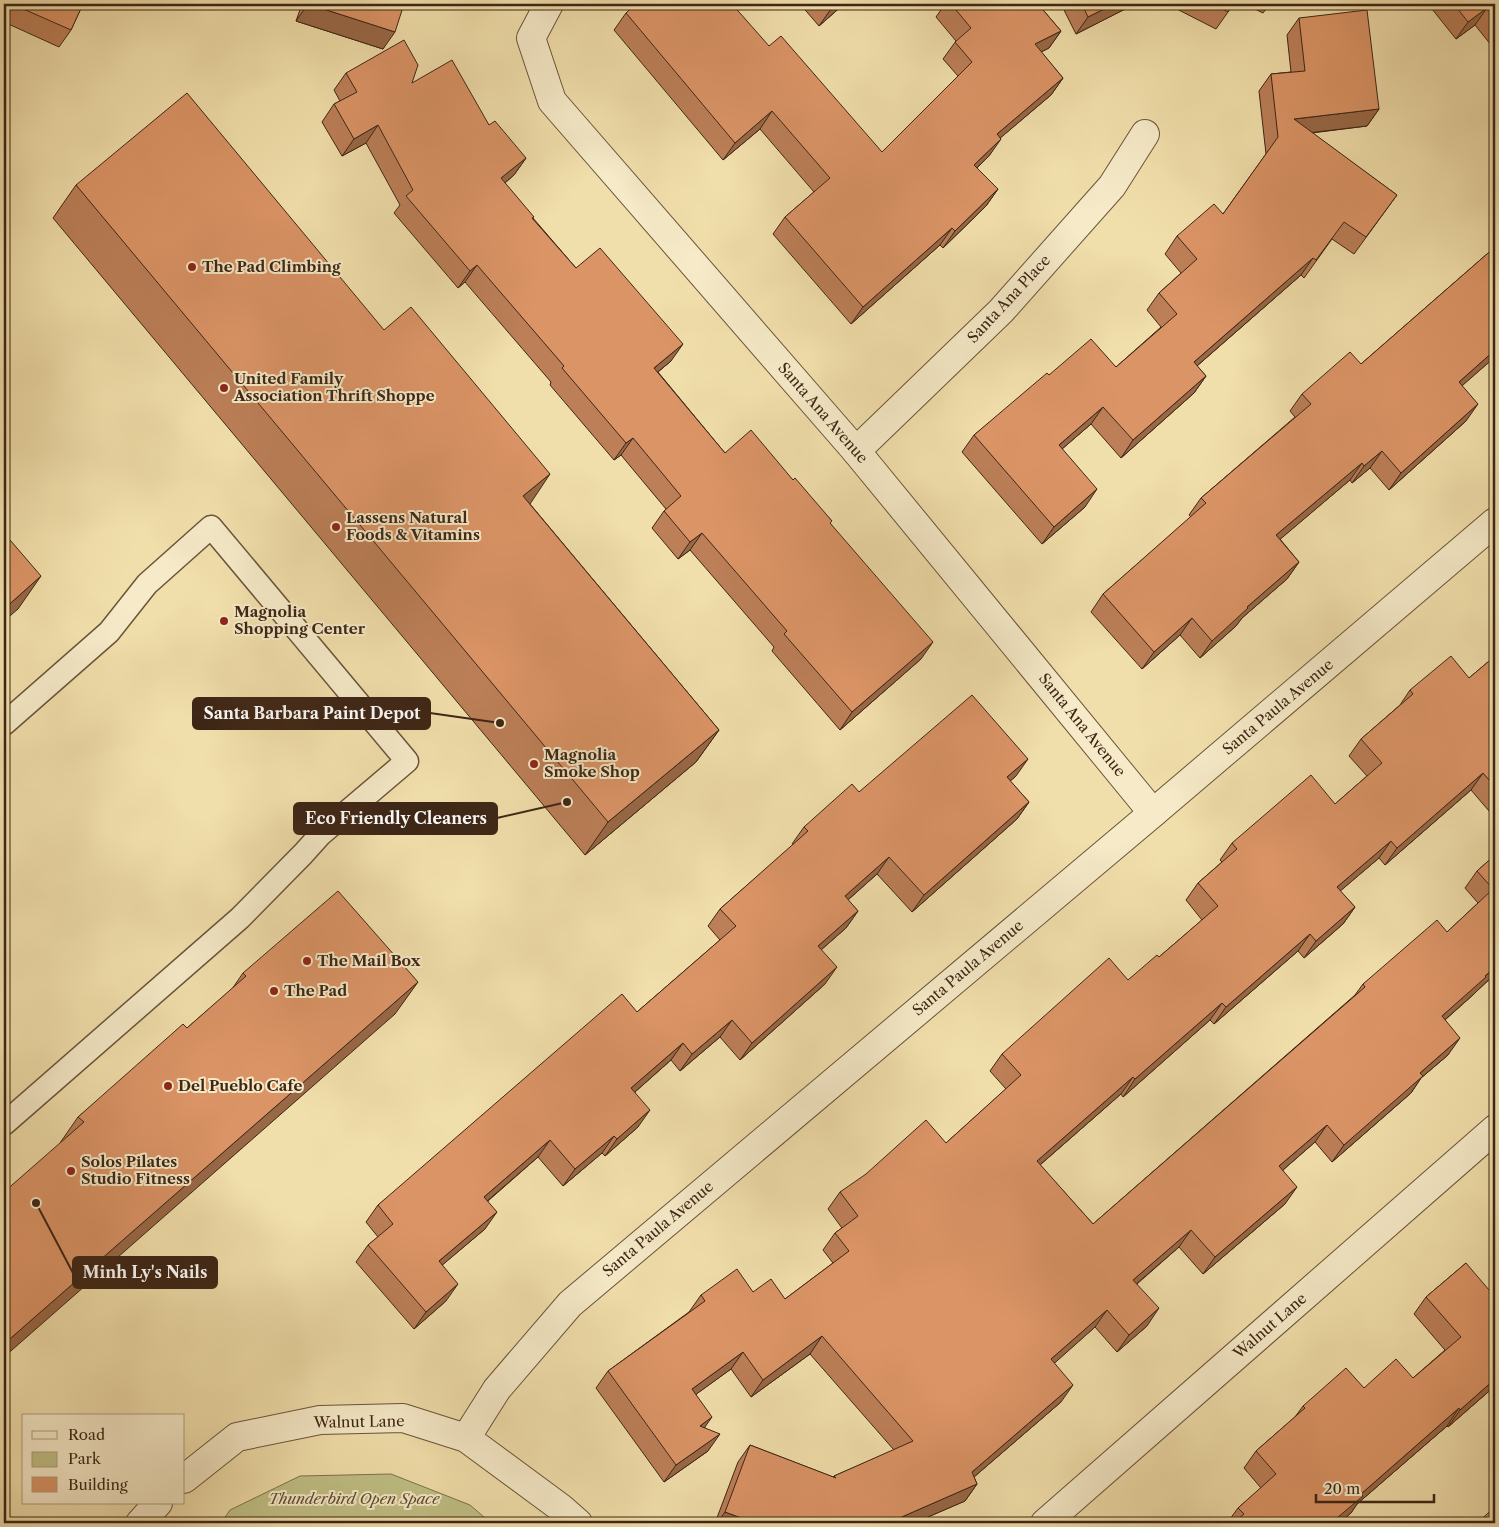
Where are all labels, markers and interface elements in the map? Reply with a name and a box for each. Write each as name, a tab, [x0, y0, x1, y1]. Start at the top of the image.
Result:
street label: Santa Ana Place	[963, 251, 1054, 347]
place label: The Pad Climbing	[202, 257, 341, 276]
marker: The Pad Climbing	[186, 261, 198, 273]
street label: Santa Ana Avenue	[774, 358, 872, 467]
place label: United Family Association Thrift Shoppe	[233, 369, 435, 405]
marker: United Family Association Thrift Shoppe	[218, 382, 230, 394]
place label: Lassens Natural Foods & Vitamins	[346, 508, 480, 544]
marker: Lassens Natural Foods & Vitamins	[330, 521, 342, 533]
place label: Magnolia Shopping Center	[234, 602, 366, 638]
marker: Magnolia Shopping Center	[218, 615, 230, 627]
street label: Santa Paula Avenue	[1218, 655, 1337, 759]
street label: Santa Ana Avenue	[1035, 669, 1130, 780]
callout: Santa Barbara Paint Depot	[193, 698, 430, 729]
text: Santa Barbara Paint Depot	[203, 703, 421, 723]
place label: Magnolia Smoke Shop	[544, 745, 640, 781]
marker: Magnolia Smoke Shop	[528, 758, 540, 770]
callout: Eco Friendly Cleaners	[294, 803, 497, 834]
text: Eco Friendly Cleaners	[305, 808, 487, 828]
street label: Santa Paula Avenue	[908, 916, 1027, 1020]
place label: The Mail Box	[317, 951, 421, 970]
marker: The Mail Box	[301, 955, 313, 967]
place label: The Pad	[284, 981, 347, 1000]
marker: The Pad	[268, 985, 280, 997]
place label: Del Pueblo Cafe	[178, 1076, 302, 1095]
marker: Del Pueblo Cafe	[162, 1080, 174, 1092]
place label: Solos Pilates Studio Fitness	[81, 1152, 190, 1188]
marker: Solos Pilates Studio Fitness	[65, 1165, 77, 1177]
street label: Santa Paula Avenue	[598, 1177, 717, 1281]
callout: Minh Ly's Nails	[73, 1257, 217, 1288]
text: Minh Ly's Nails	[83, 1262, 207, 1282]
street label: Walnut Lane	[1228, 1289, 1310, 1363]
street label: Walnut Lane	[312, 1411, 405, 1432]
legend	[22, 1414, 185, 1504]
text: Road	[68, 1425, 105, 1444]
text: Park	[68, 1449, 102, 1468]
scale bar	[1316, 1472, 1434, 1504]
text: Building	[68, 1475, 128, 1494]
text: 20 m	[1324, 1479, 1360, 1498]
park label: Thunderbird Open Space	[269, 1489, 440, 1508]

